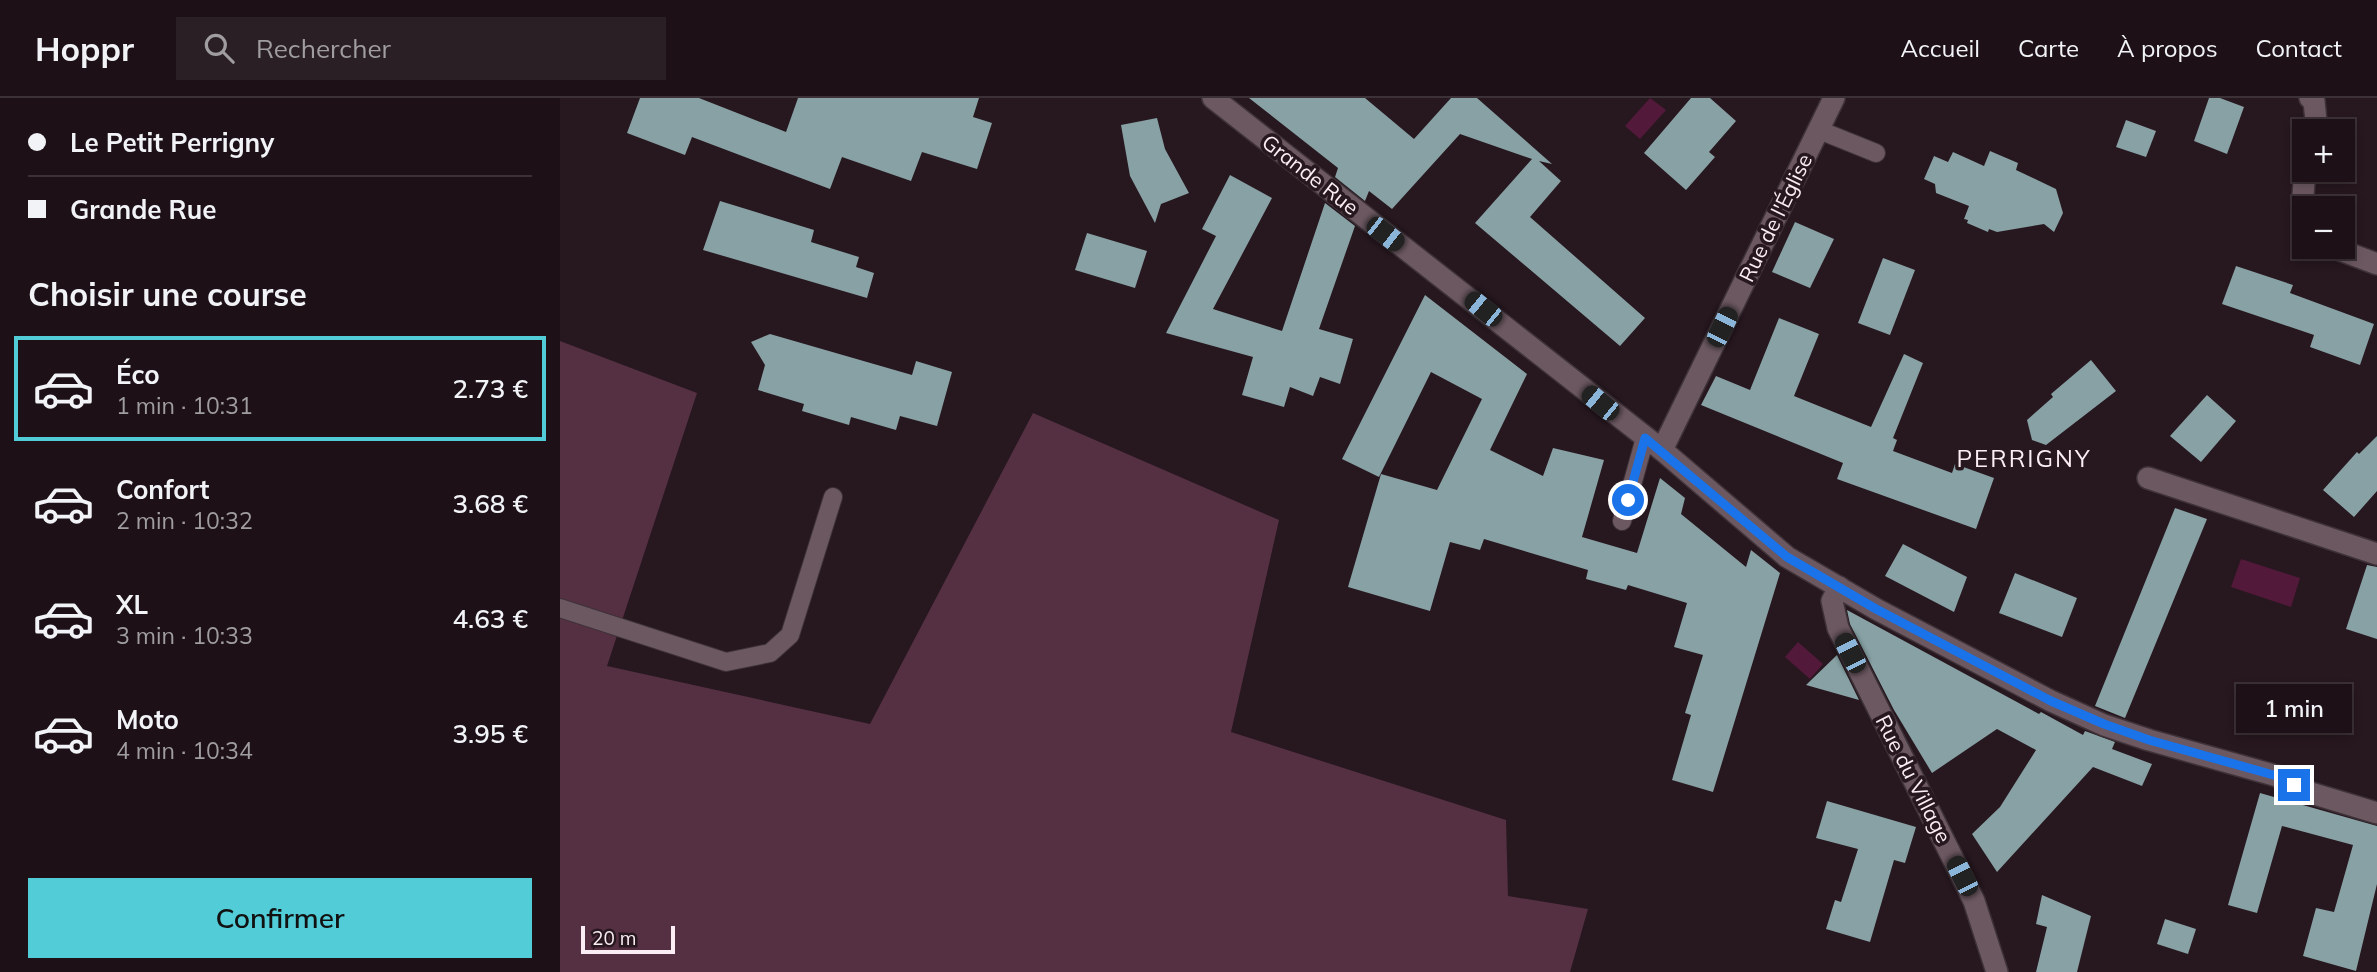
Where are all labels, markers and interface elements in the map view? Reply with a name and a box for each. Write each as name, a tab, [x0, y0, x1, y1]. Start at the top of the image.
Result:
search box	[176, 17, 666, 80]
text: Hoppr	[35, 28, 134, 69]
icon: search	[200, 29, 238, 67]
text: Rechercher	[256, 32, 391, 65]
text: Accueil	[1901, 33, 1980, 63]
text: Carte	[2018, 33, 2079, 63]
text: À propos	[2117, 33, 2218, 63]
text: Contact	[2256, 33, 2342, 63]
map controls	[2292, 119, 2355, 259]
button: +	[2292, 119, 2355, 182]
text: Le Petit Perrigny	[70, 126, 274, 159]
street label: Grande Rue	[1257, 128, 1364, 220]
street label: Rue de l'Église	[1733, 149, 1817, 286]
text: Grande Rue	[70, 193, 217, 226]
button: −	[2292, 196, 2355, 259]
car	[1362, 213, 1409, 255]
text: Choisir une course	[28, 274, 307, 314]
car	[1461, 288, 1506, 330]
car	[1704, 304, 1741, 350]
icon: car	[32, 357, 95, 420]
text: Éco	[116, 358, 160, 391]
text: 2.73 €	[452, 372, 528, 405]
car	[1578, 382, 1623, 424]
text: 1 min · 10:31	[116, 391, 253, 420]
district label: PERRIGNY	[1956, 443, 2092, 473]
icon: car	[32, 472, 95, 535]
text: Confort	[116, 473, 209, 506]
route start	[1612, 484, 1644, 516]
text: 3.68 €	[452, 487, 528, 520]
text: 2 min · 10:32	[116, 506, 253, 535]
icon: car	[32, 587, 95, 650]
text: XL	[116, 588, 148, 621]
text: 4.63 €	[452, 602, 528, 635]
text: 3 min · 10:33	[116, 621, 253, 650]
car	[1832, 630, 1869, 676]
callout: 1 min	[2236, 684, 2352, 732]
text: 1 min	[2264, 694, 2324, 723]
icon: car	[32, 702, 95, 765]
text: Moto	[116, 703, 179, 736]
street label: Rue du Village	[1871, 710, 1957, 847]
text: 3.95 €	[452, 717, 528, 750]
text: 4 min · 10:34	[116, 736, 253, 765]
route end	[2278, 769, 2310, 801]
car	[1944, 853, 1981, 899]
button: Confirmer	[28, 878, 532, 958]
scale bar	[581, 923, 676, 955]
text: 20 m	[592, 926, 636, 950]

